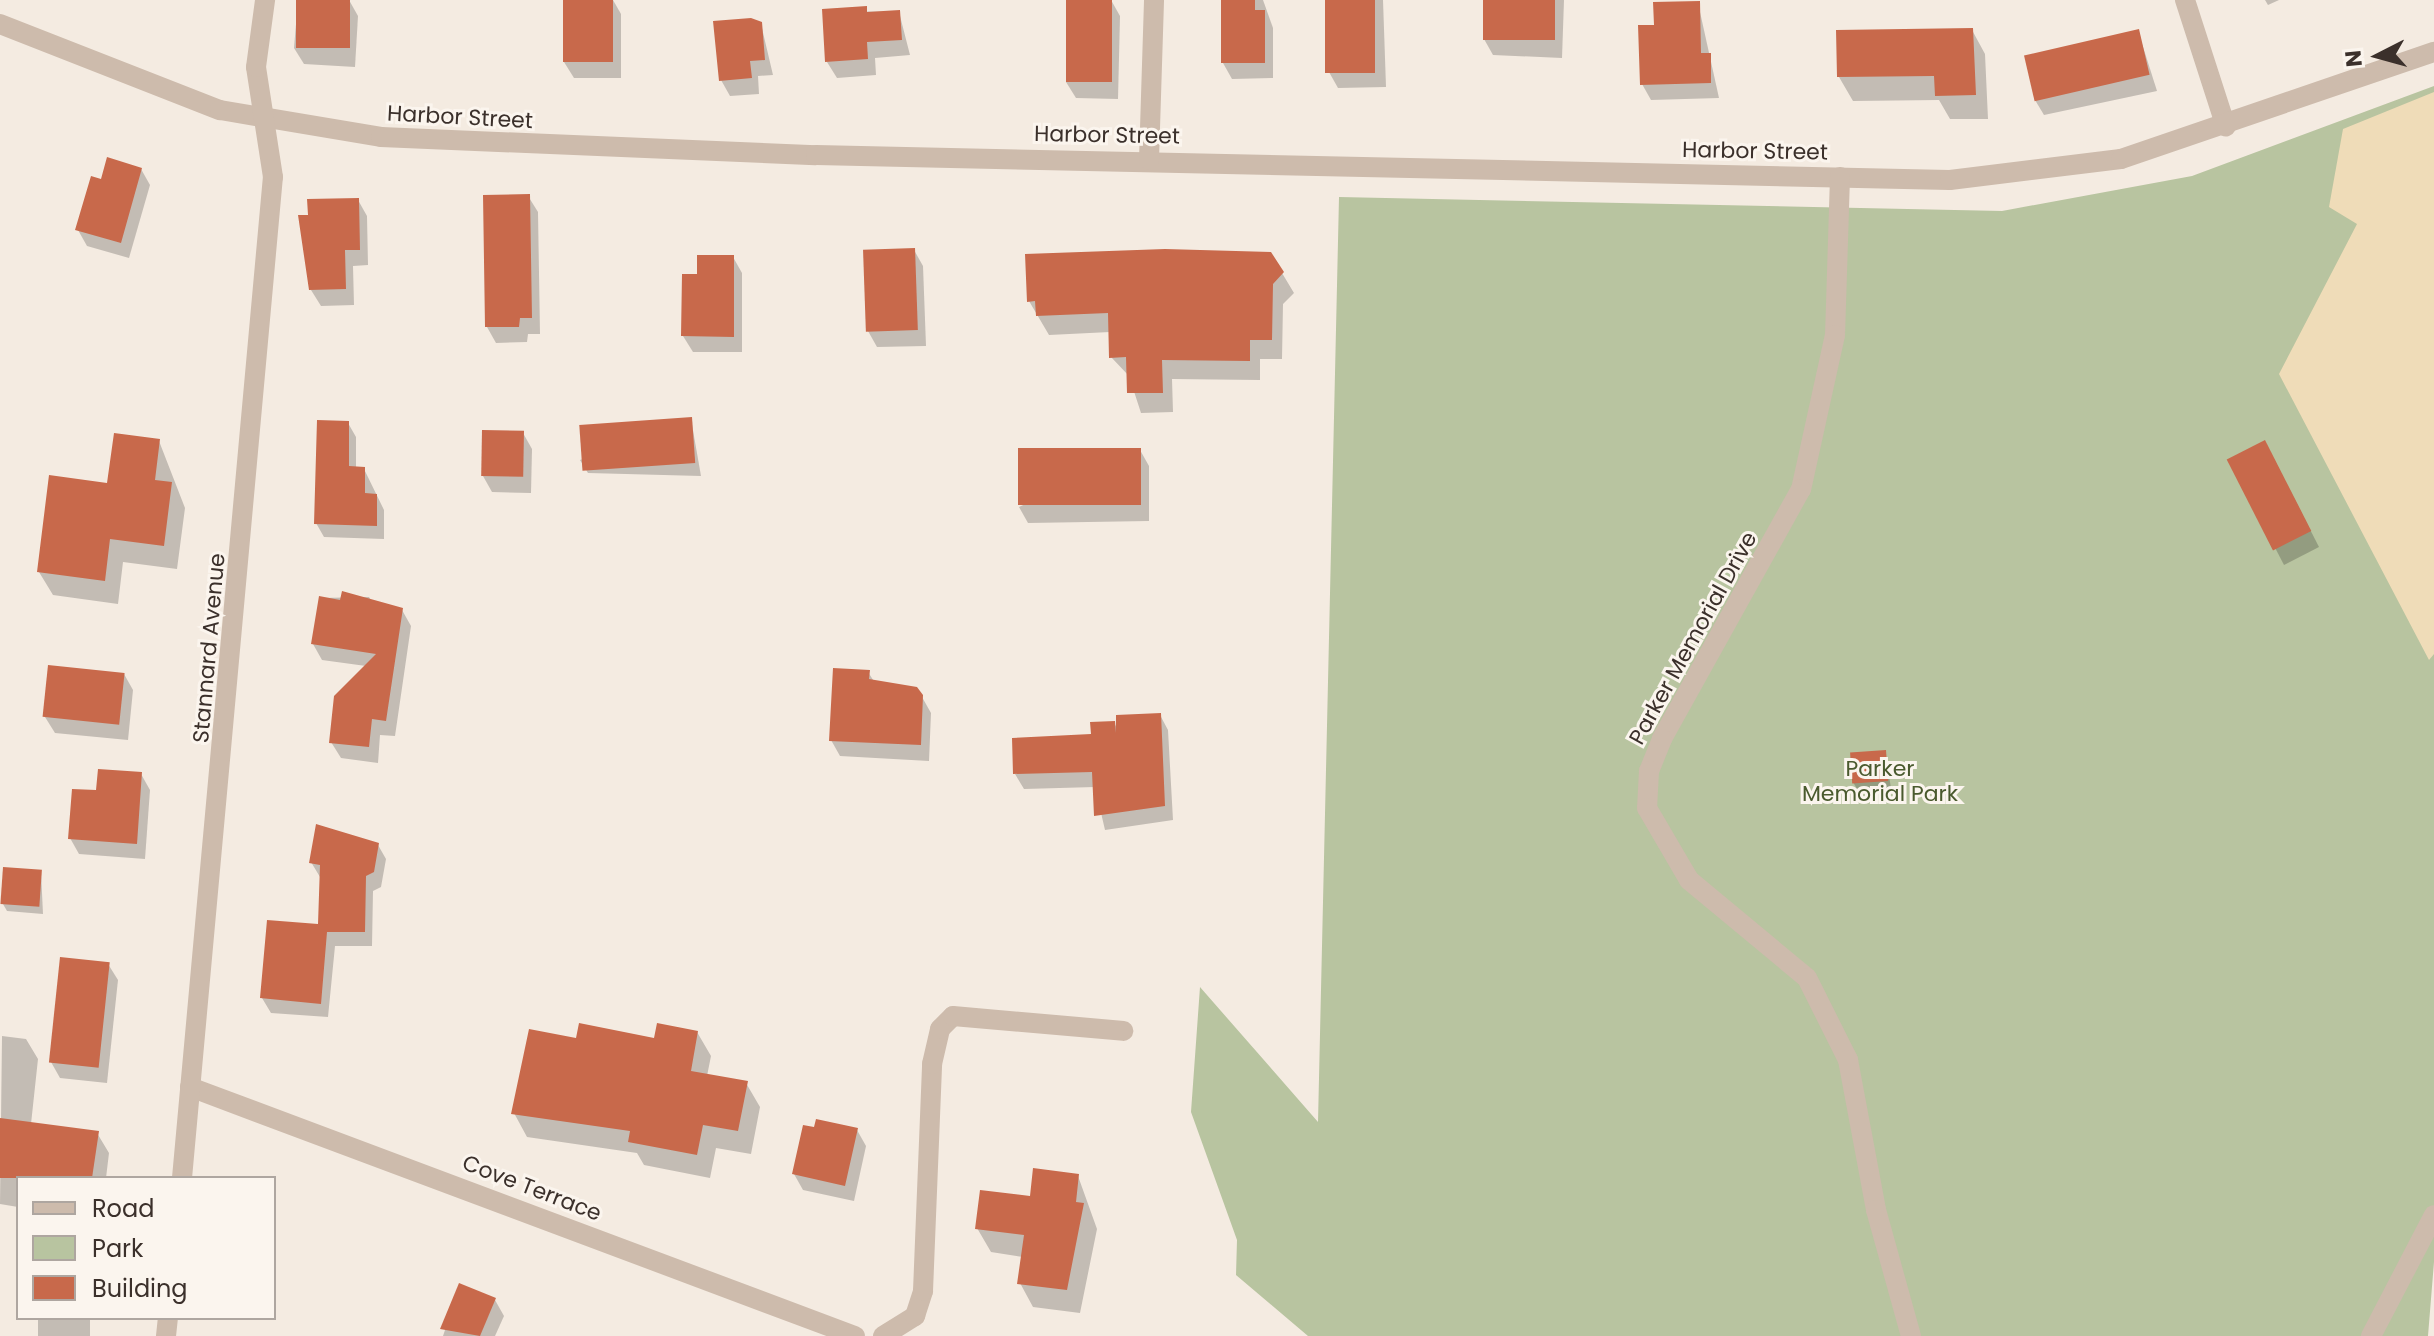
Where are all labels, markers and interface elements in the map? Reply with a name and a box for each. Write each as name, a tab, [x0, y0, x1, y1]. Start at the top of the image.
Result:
north arrow	[2338, 16, 2418, 96]
text: N	[2337, 49, 2370, 68]
street label: Harbor Street	[387, 100, 533, 134]
street label: Harbor Street	[1034, 121, 1180, 149]
street label: Harbor Street	[1682, 137, 1828, 165]
street label: Parker Memorial Drive	[1623, 527, 1763, 749]
street label: Stannard Avenue	[188, 552, 230, 744]
park label: Parker Memorial Park	[1802, 755, 1958, 806]
street label: Cove Terrace	[459, 1149, 605, 1227]
legend	[16, 1176, 276, 1320]
text: Road	[92, 1192, 154, 1225]
text: Park	[92, 1232, 143, 1265]
text: Building	[92, 1272, 188, 1305]

